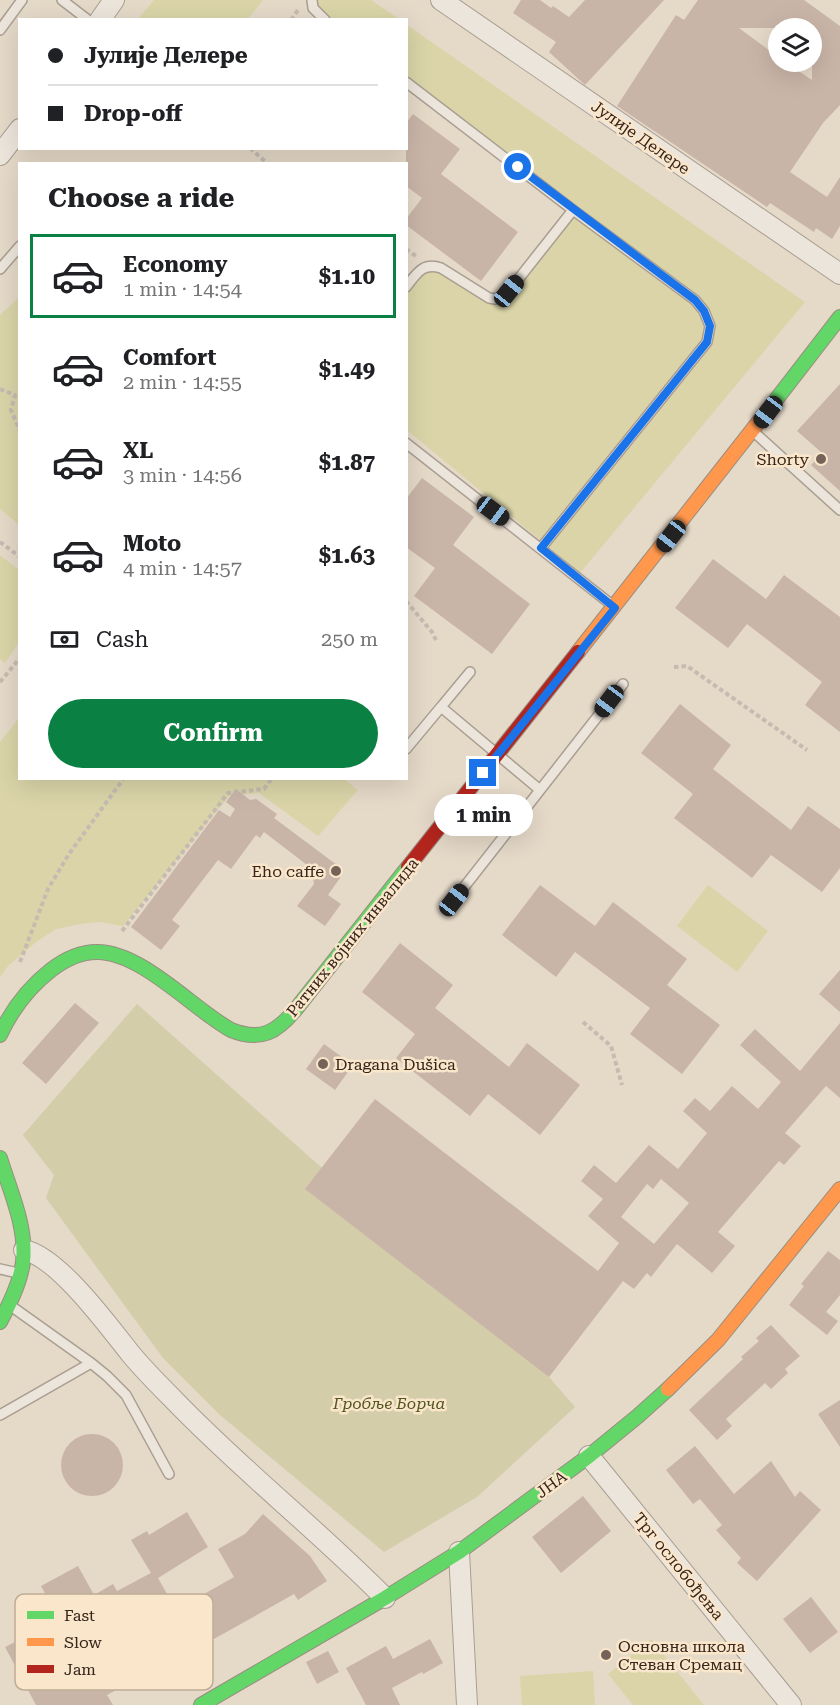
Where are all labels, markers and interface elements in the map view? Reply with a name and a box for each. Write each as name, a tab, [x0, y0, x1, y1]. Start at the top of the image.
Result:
map controls	[768, 18, 822, 72]
button: layers	[768, 18, 822, 72]
text: Јулије Делере	[84, 43, 248, 68]
street label: Јулије Делере	[588, 96, 694, 179]
text: Drop-off	[84, 101, 182, 126]
route start	[504, 153, 531, 180]
text: Choose a ride	[48, 182, 234, 214]
icon: car	[51, 249, 105, 303]
text: Economy	[123, 252, 227, 277]
text: $1.10	[319, 264, 375, 289]
car	[491, 271, 527, 311]
text: 1 min · 14:54	[123, 277, 242, 301]
icon: car	[51, 342, 105, 396]
text: Comfort	[123, 345, 216, 370]
text: $1.49	[319, 357, 375, 382]
text: 2 min · 14:55	[123, 370, 242, 394]
car	[750, 392, 786, 432]
icon: car	[51, 435, 105, 489]
text: XL	[123, 438, 153, 463]
text: $1.87	[319, 450, 375, 475]
place label: Shorty	[756, 450, 810, 469]
marker: Shorty	[814, 452, 828, 466]
text: 3 min · 14:56	[123, 463, 242, 487]
car	[473, 493, 513, 529]
car	[653, 516, 689, 556]
icon: car	[51, 528, 105, 582]
text: Moto	[123, 531, 181, 556]
text: $1.63	[319, 543, 375, 568]
text: 4 min · 14:57	[123, 556, 242, 580]
icon: cash	[48, 623, 81, 656]
text: Cash	[96, 627, 148, 652]
text: 250 m	[321, 627, 378, 651]
car	[591, 681, 627, 721]
button: Confirm	[48, 699, 378, 768]
route end	[469, 759, 496, 786]
callout: 1 min	[434, 794, 532, 836]
text: 1 min	[456, 803, 511, 827]
street label: Ратних војних инвалида	[282, 854, 422, 1020]
place label: Eho caffe	[252, 862, 324, 881]
marker: Eho caffe	[329, 864, 343, 878]
car	[436, 880, 472, 920]
place label: Dragana Dušica	[335, 1055, 456, 1074]
marker: Dragana Dušica	[316, 1057, 330, 1071]
park label: Гробље Борча	[332, 1394, 445, 1413]
street label: ЈНА	[532, 1466, 571, 1502]
street label: Трг ослобођења	[629, 1509, 728, 1624]
legend	[15, 1594, 213, 1690]
text: Fast	[64, 1606, 95, 1625]
text: Slow	[64, 1633, 102, 1652]
place label: Основна школа Стеван Сремац	[618, 1637, 745, 1674]
marker: Основна школа Стеван Сремац	[599, 1648, 613, 1662]
text: Jam	[64, 1660, 96, 1679]

